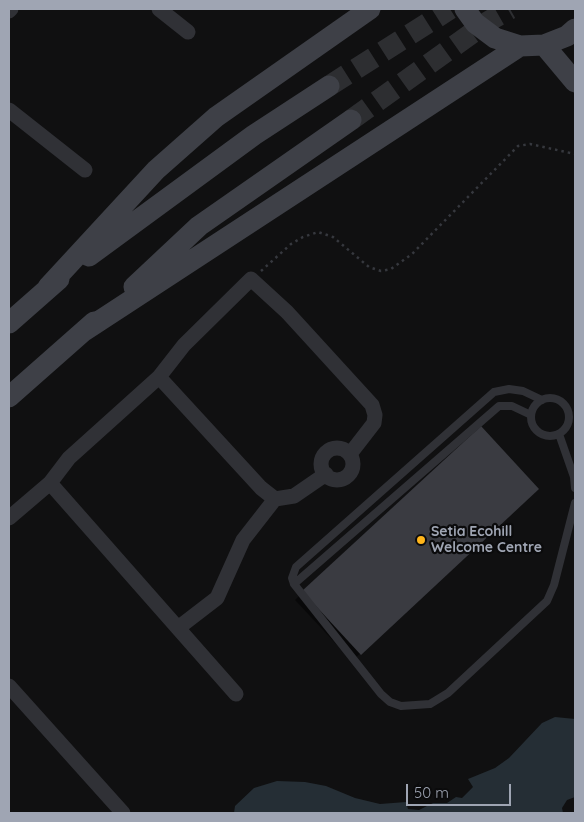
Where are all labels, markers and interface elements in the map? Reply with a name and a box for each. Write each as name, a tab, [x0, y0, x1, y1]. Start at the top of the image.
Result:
place label: Setia Ecohill Welcome Centre	[431, 524, 542, 556]
marker: Setia Ecohill Welcome Centre	[415, 534, 427, 546]
scale bar	[409, 774, 514, 806]
text: 50 m	[414, 783, 449, 802]

